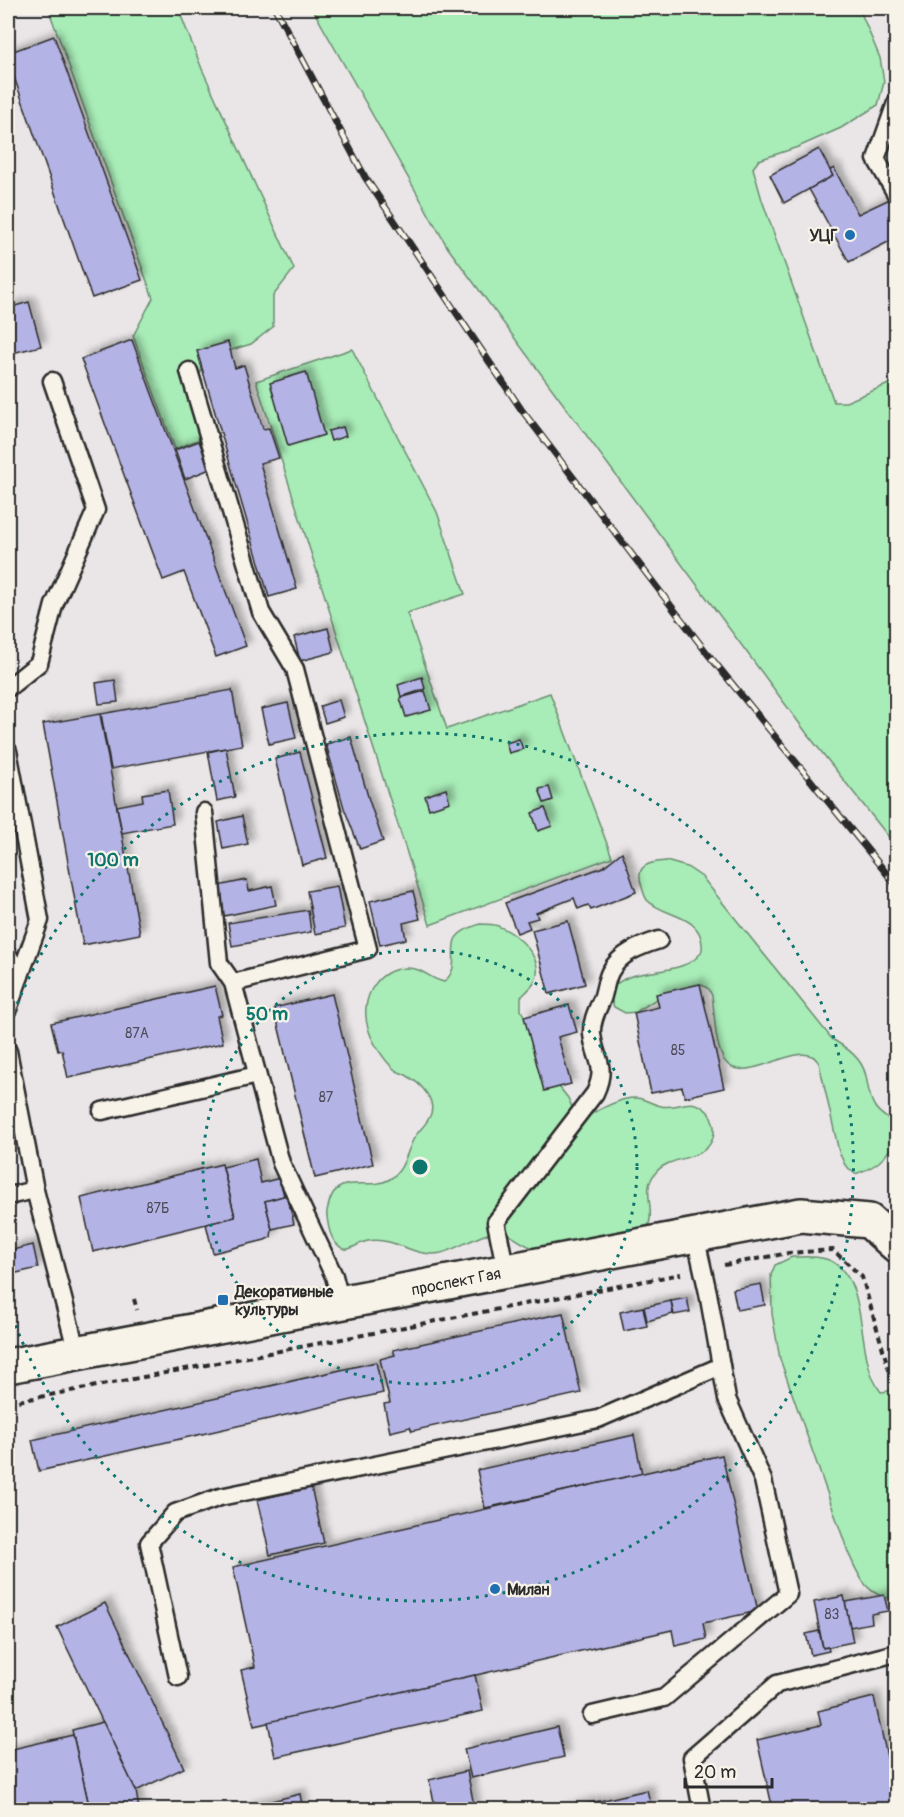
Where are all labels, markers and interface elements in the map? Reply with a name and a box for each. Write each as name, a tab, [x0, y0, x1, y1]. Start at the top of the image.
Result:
place label: УЦГ	[809, 226, 838, 246]
marker: УЦГ	[843, 228, 857, 242]
text: 100 m	[87, 849, 139, 872]
text: 50 m	[246, 1003, 288, 1026]
house number: 87А	[125, 1025, 149, 1042]
house number: 85	[671, 1042, 685, 1059]
house number: 87	[319, 1089, 334, 1106]
centre of rings	[410, 1157, 430, 1177]
house number: 87Б	[147, 1200, 169, 1217]
street label: проспект Гая	[410, 1263, 503, 1300]
place label: Декоративные культуры	[234, 1282, 335, 1320]
marker: Декоративные культуры	[216, 1293, 230, 1307]
place label: Милан	[507, 1580, 549, 1600]
marker: Милан	[488, 1582, 502, 1596]
house number: 83	[825, 1606, 840, 1623]
scale bar	[685, 1751, 772, 1789]
text: 20 m	[694, 1761, 736, 1784]

